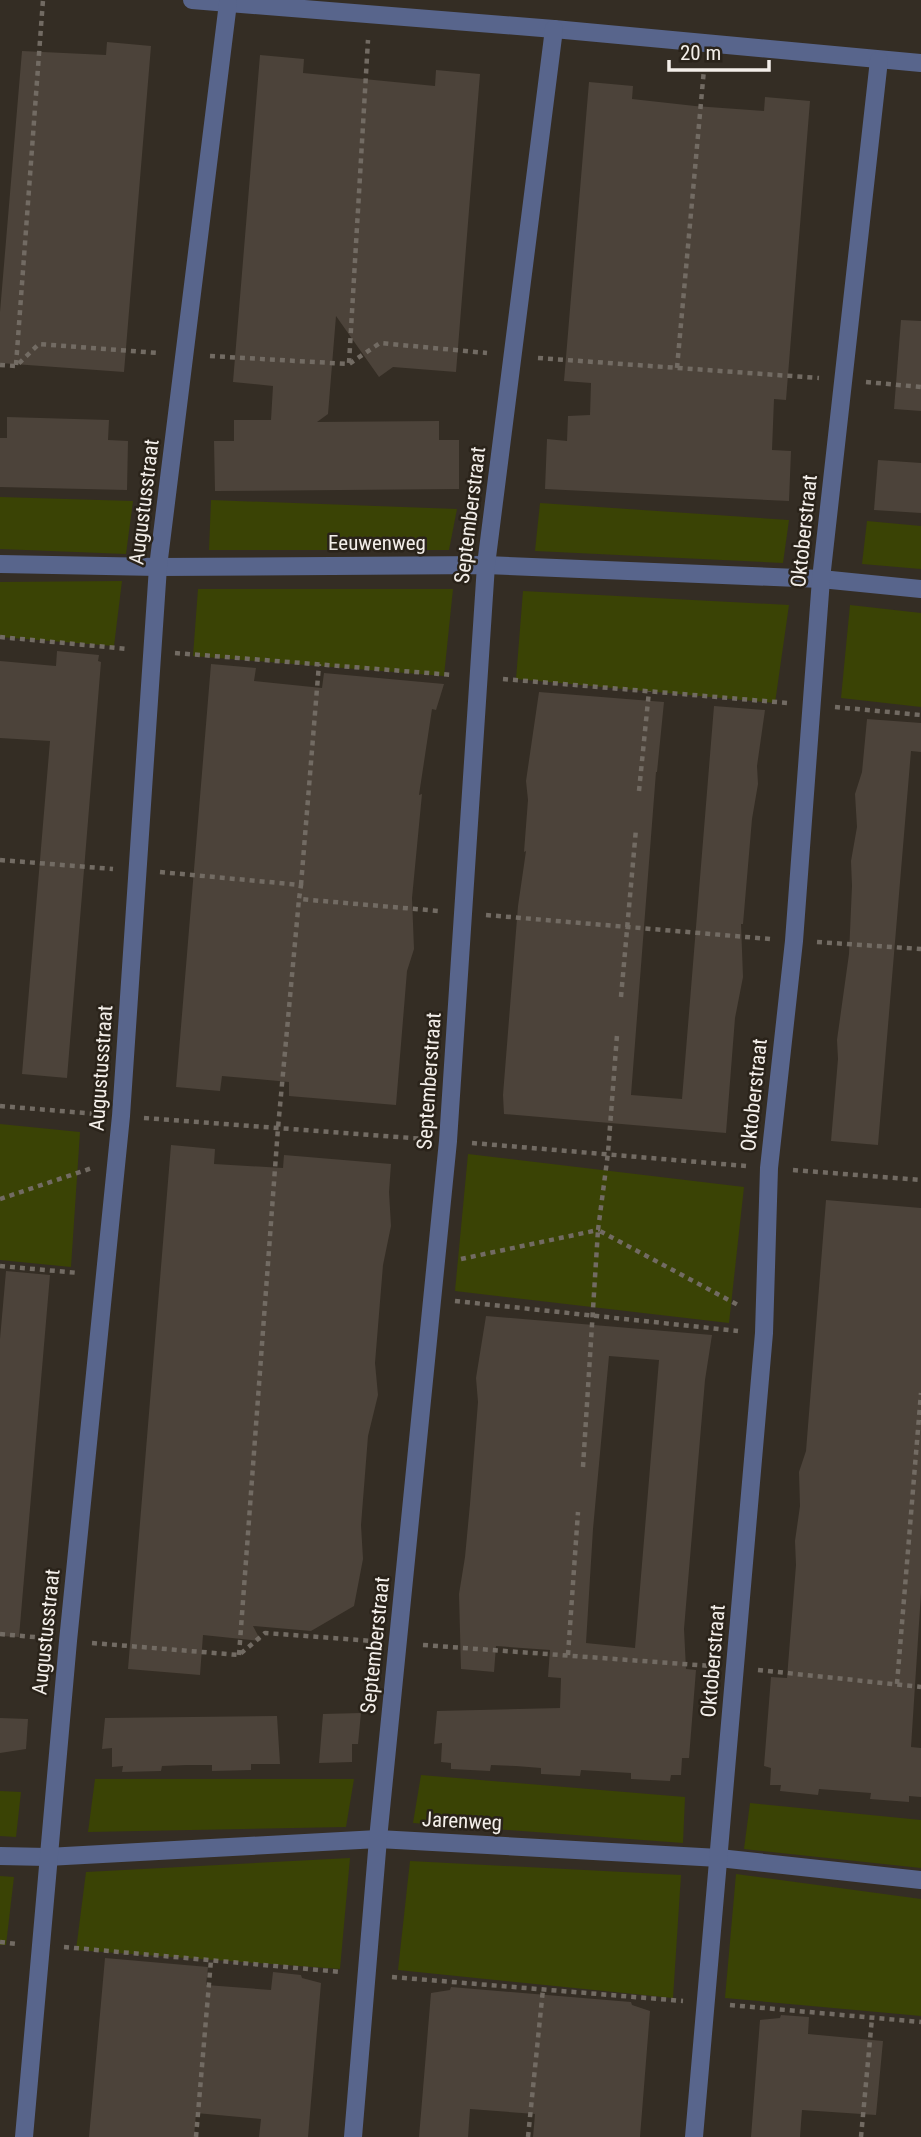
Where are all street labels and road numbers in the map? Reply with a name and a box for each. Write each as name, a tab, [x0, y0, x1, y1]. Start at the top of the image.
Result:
street label: Augustusstraat	[124, 438, 164, 566]
street label: Septemberstraat	[450, 445, 490, 585]
street label: Oktoberstraat	[786, 473, 822, 589]
street label: Eeuwenweg	[328, 531, 426, 555]
street label: Augustusstraat	[85, 1004, 117, 1132]
street label: Septemberstraat	[412, 1011, 446, 1151]
street label: Oktoberstraat	[736, 1037, 772, 1153]
street label: Augustusstraat	[27, 1568, 65, 1696]
street label: Septemberstraat	[356, 1575, 394, 1715]
street label: Oktoberstraat	[696, 1603, 730, 1719]
street label: Jarenweg	[421, 1807, 503, 1835]

